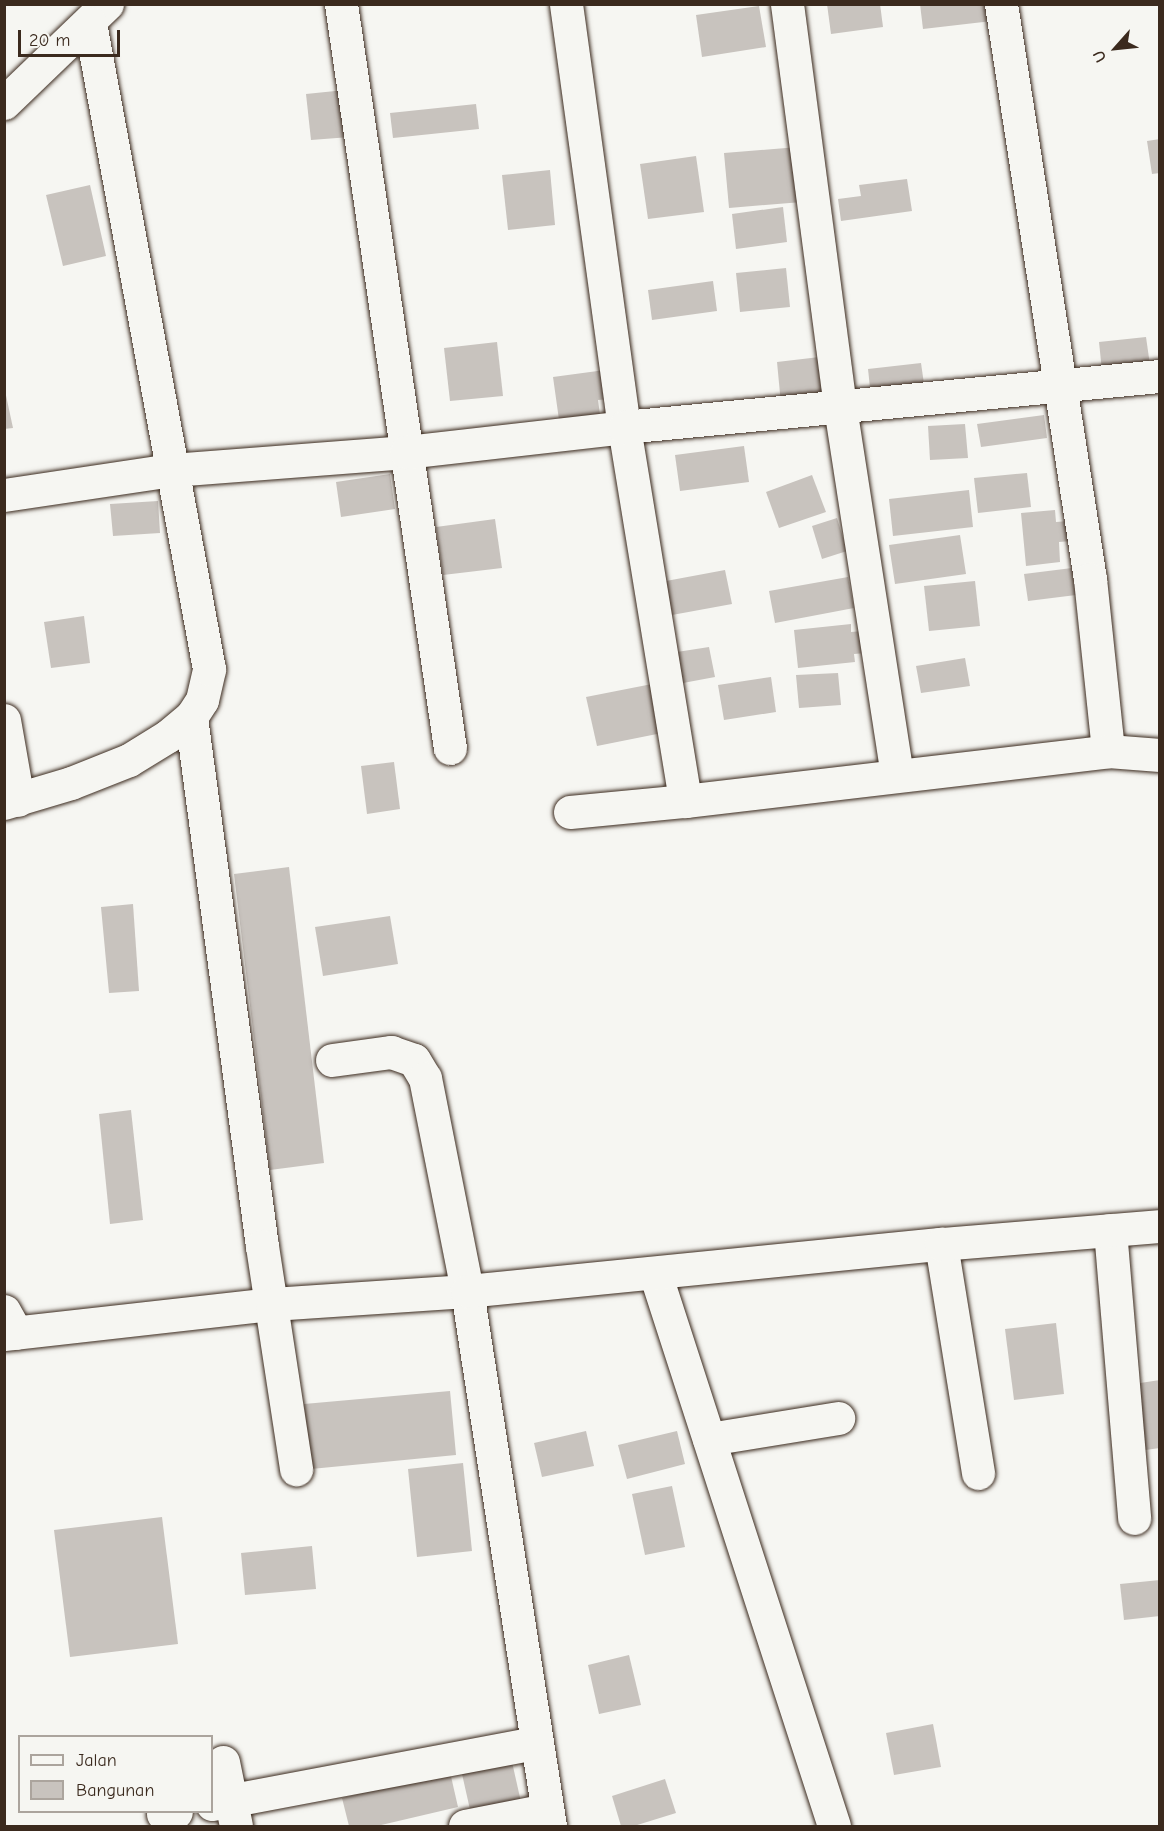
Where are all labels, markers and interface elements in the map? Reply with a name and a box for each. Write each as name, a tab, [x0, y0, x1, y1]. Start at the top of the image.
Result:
scale bar	[21, 18, 123, 56]
north arrow	[1086, 18, 1146, 78]
text: 20 m	[29, 30, 70, 51]
text: U	[1090, 47, 1110, 65]
legend	[18, 1735, 213, 1813]
text: Jalan	[76, 1750, 117, 1771]
text: Bangunan	[76, 1780, 154, 1801]

